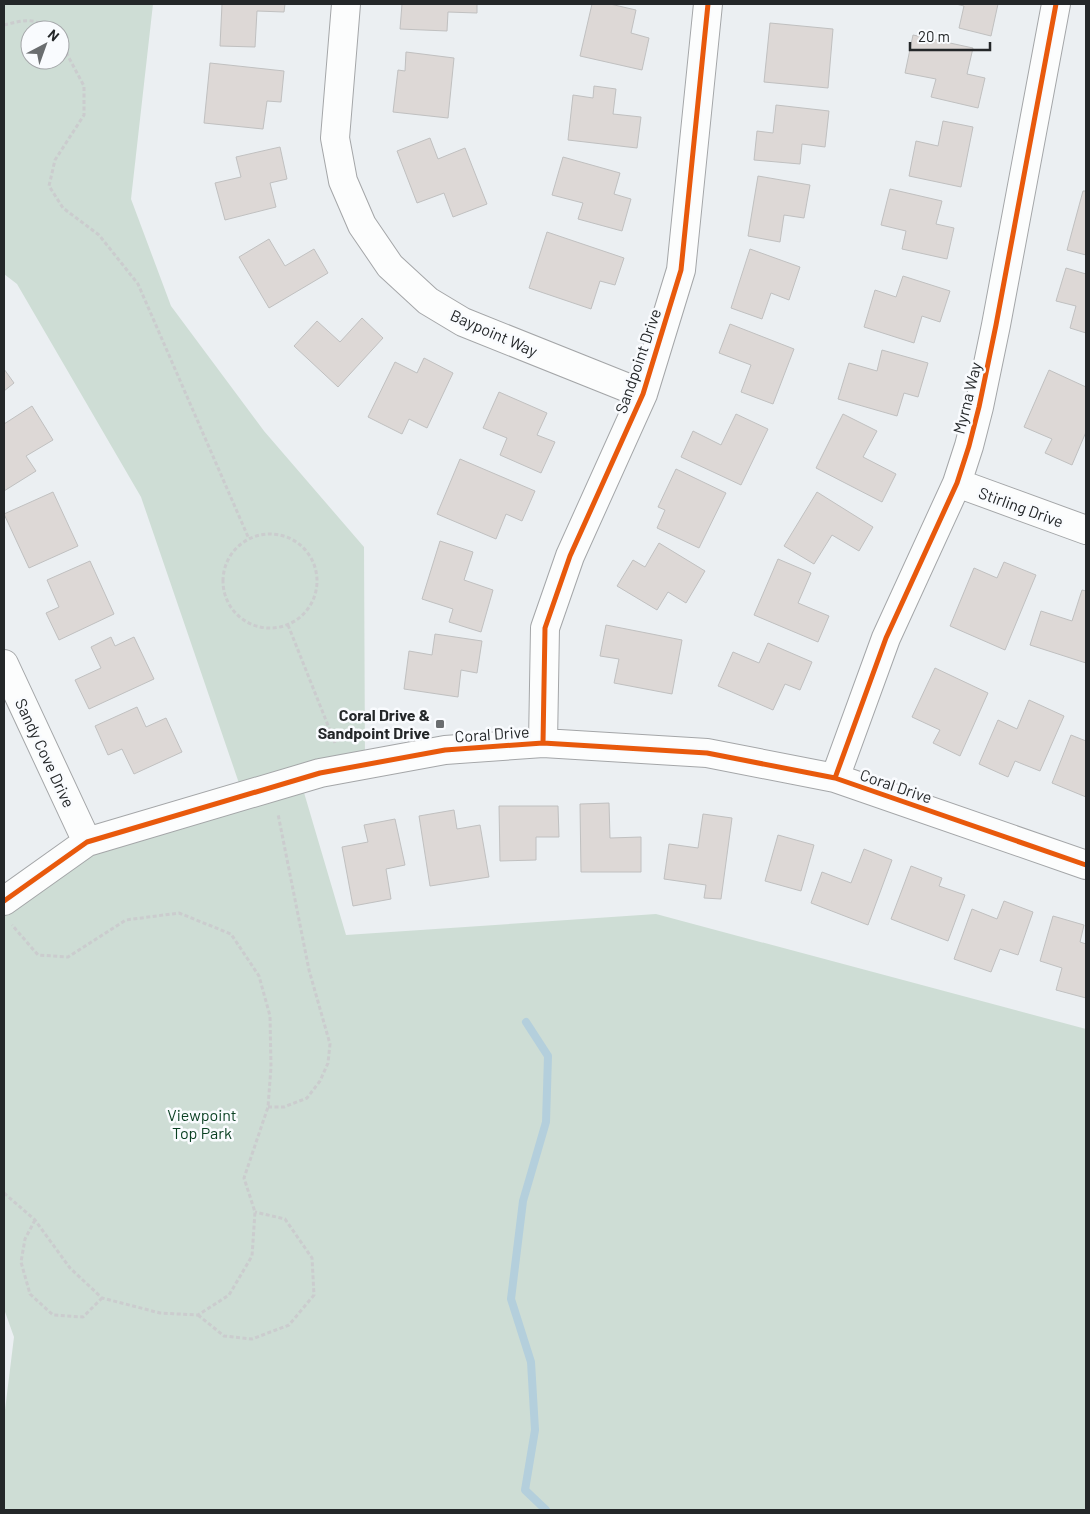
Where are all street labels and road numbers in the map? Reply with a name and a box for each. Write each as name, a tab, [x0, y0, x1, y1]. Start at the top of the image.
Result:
street label: Baypoint Way	[448, 305, 541, 360]
street label: Sandpoint Drive	[611, 306, 664, 416]
street label: Myrna Way	[948, 359, 985, 436]
street label: Stirling Drive	[976, 482, 1066, 531]
street label: Sandy Cove Drive	[12, 695, 79, 810]
street label: Coral Drive	[454, 721, 530, 746]
street label: Coral Drive	[858, 764, 935, 807]

